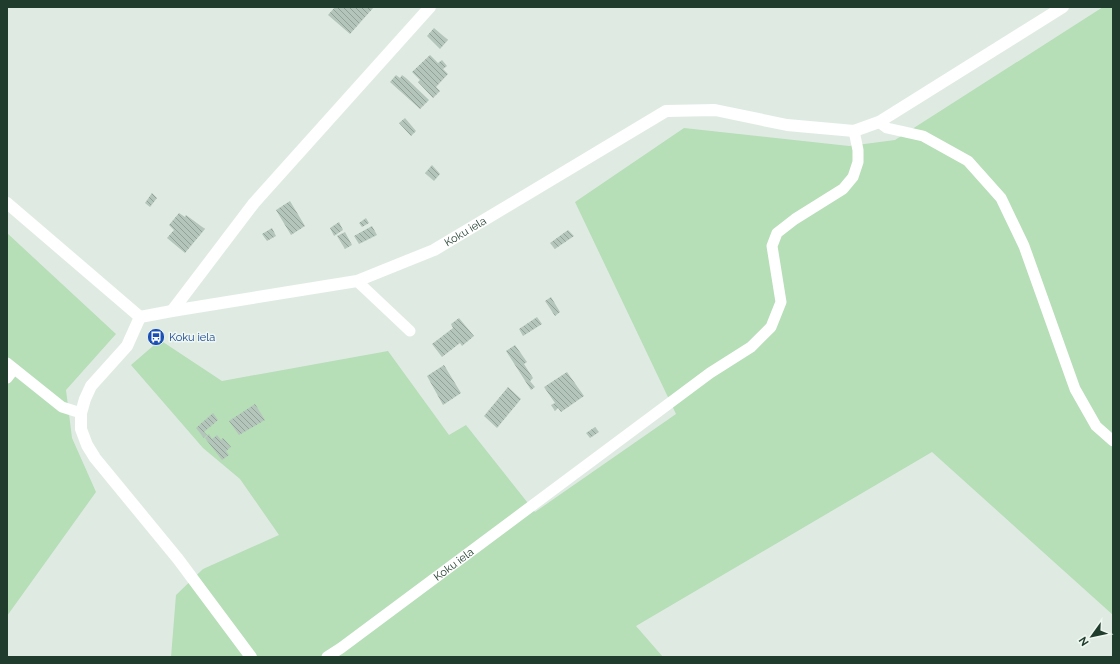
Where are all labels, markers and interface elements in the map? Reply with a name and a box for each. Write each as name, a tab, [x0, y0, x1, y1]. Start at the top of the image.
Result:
street label: Koku iela	[442, 214, 489, 249]
bus stop icon: Koku iela	[146, 327, 166, 347]
place label: Koku iela	[169, 331, 215, 344]
street label: Koku iela	[431, 545, 476, 584]
north arrow	[1072, 616, 1112, 656]
text: N	[1076, 634, 1092, 648]

